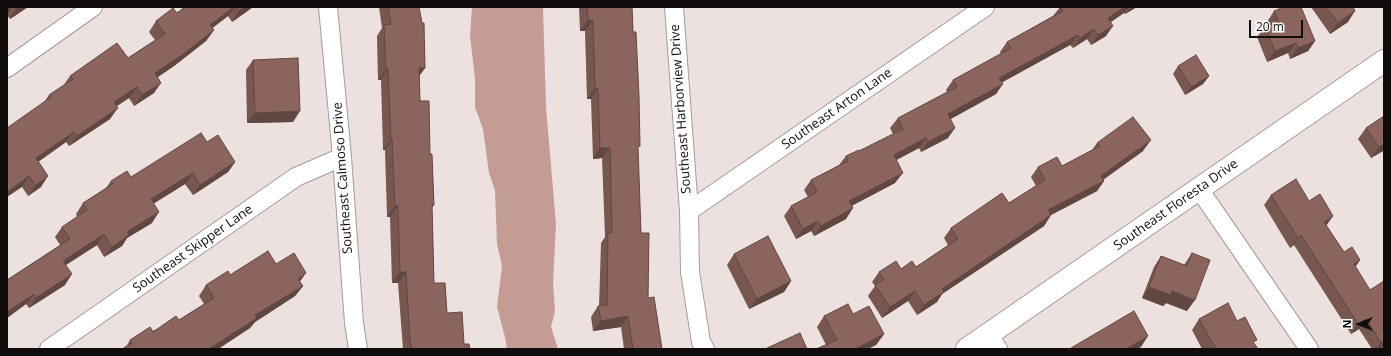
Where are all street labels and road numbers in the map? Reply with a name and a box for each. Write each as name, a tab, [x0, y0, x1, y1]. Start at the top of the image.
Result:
street label: Southeast Harborview Drive	[667, 24, 695, 194]
street label: Southeast Arton Lane	[779, 65, 895, 153]
street label: Southeast Calmoso Drive	[330, 102, 356, 254]
street label: Southeast Floresta Drive	[1111, 156, 1241, 254]
street label: Southeast Skipper Lane	[130, 202, 256, 296]

